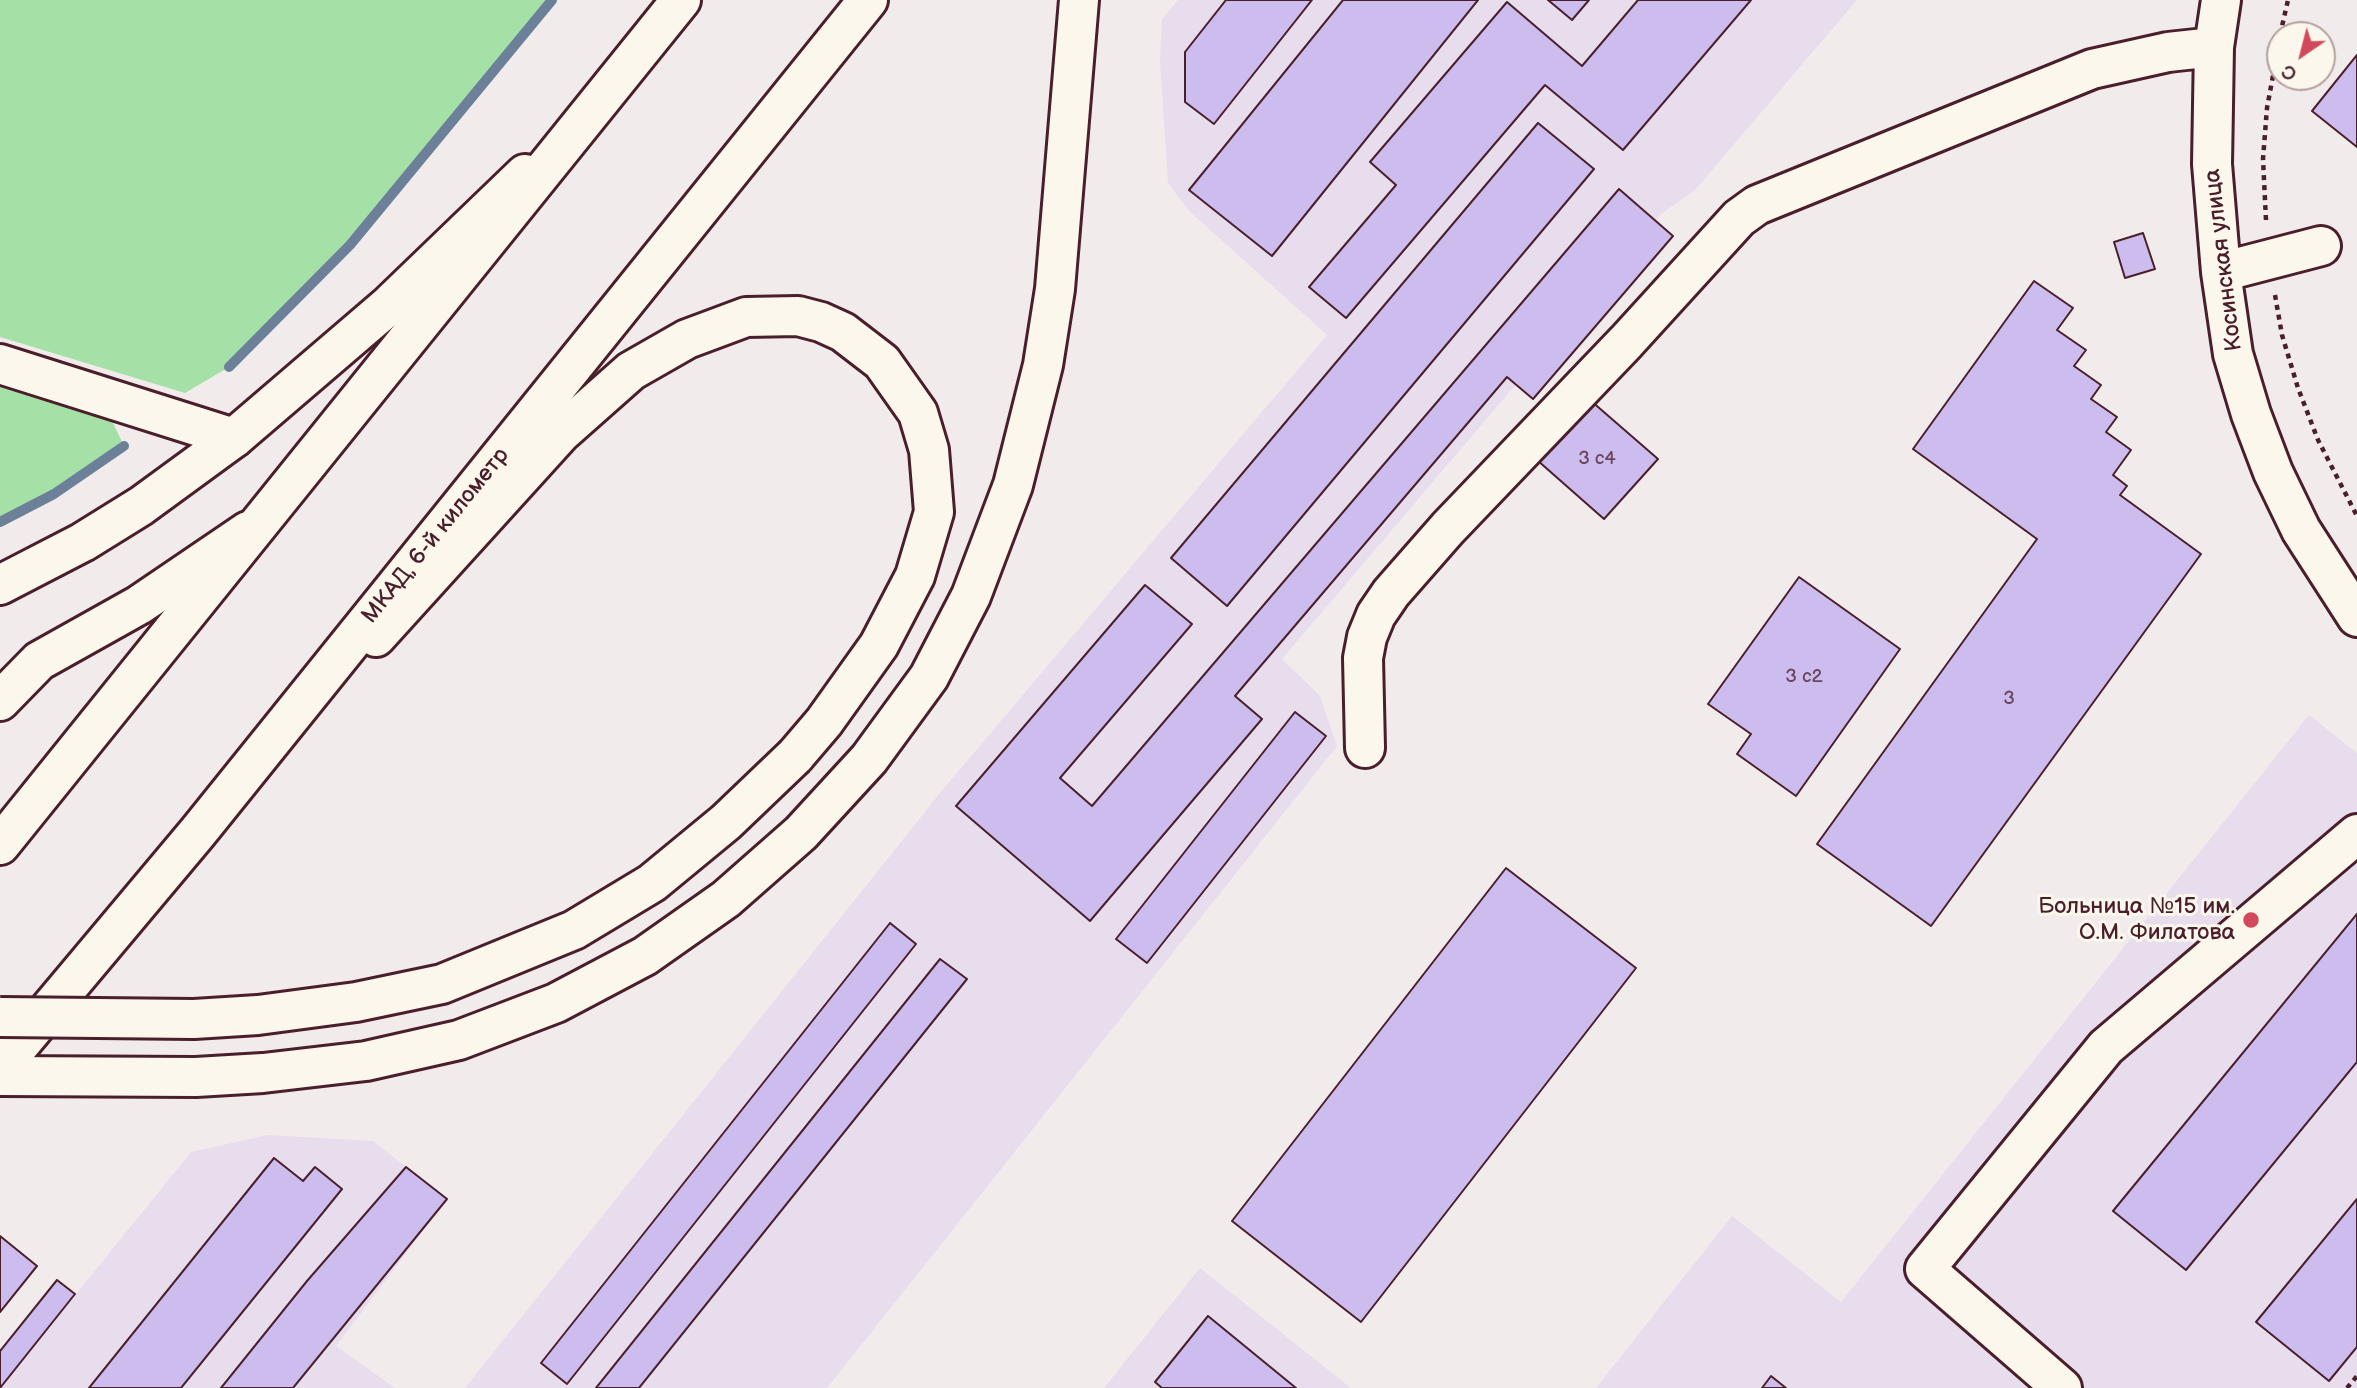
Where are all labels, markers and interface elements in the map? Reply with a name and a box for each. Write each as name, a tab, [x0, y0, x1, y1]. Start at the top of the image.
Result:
north arrow	[2266, 21, 2336, 91]
text: С	[2278, 59, 2302, 85]
street label: Косинская улица	[2199, 167, 2249, 353]
street label: МКАД, 6-й километр	[357, 443, 515, 629]
house number: 3 с4	[1578, 448, 1616, 470]
house number: 3 с2	[1785, 666, 1823, 688]
house number: 3	[2003, 688, 2015, 710]
place label: Больница №15 им. О.М. Филатова	[2038, 893, 2235, 947]
marker: Больница №15 им. О.М. Филатова	[2241, 910, 2261, 930]

